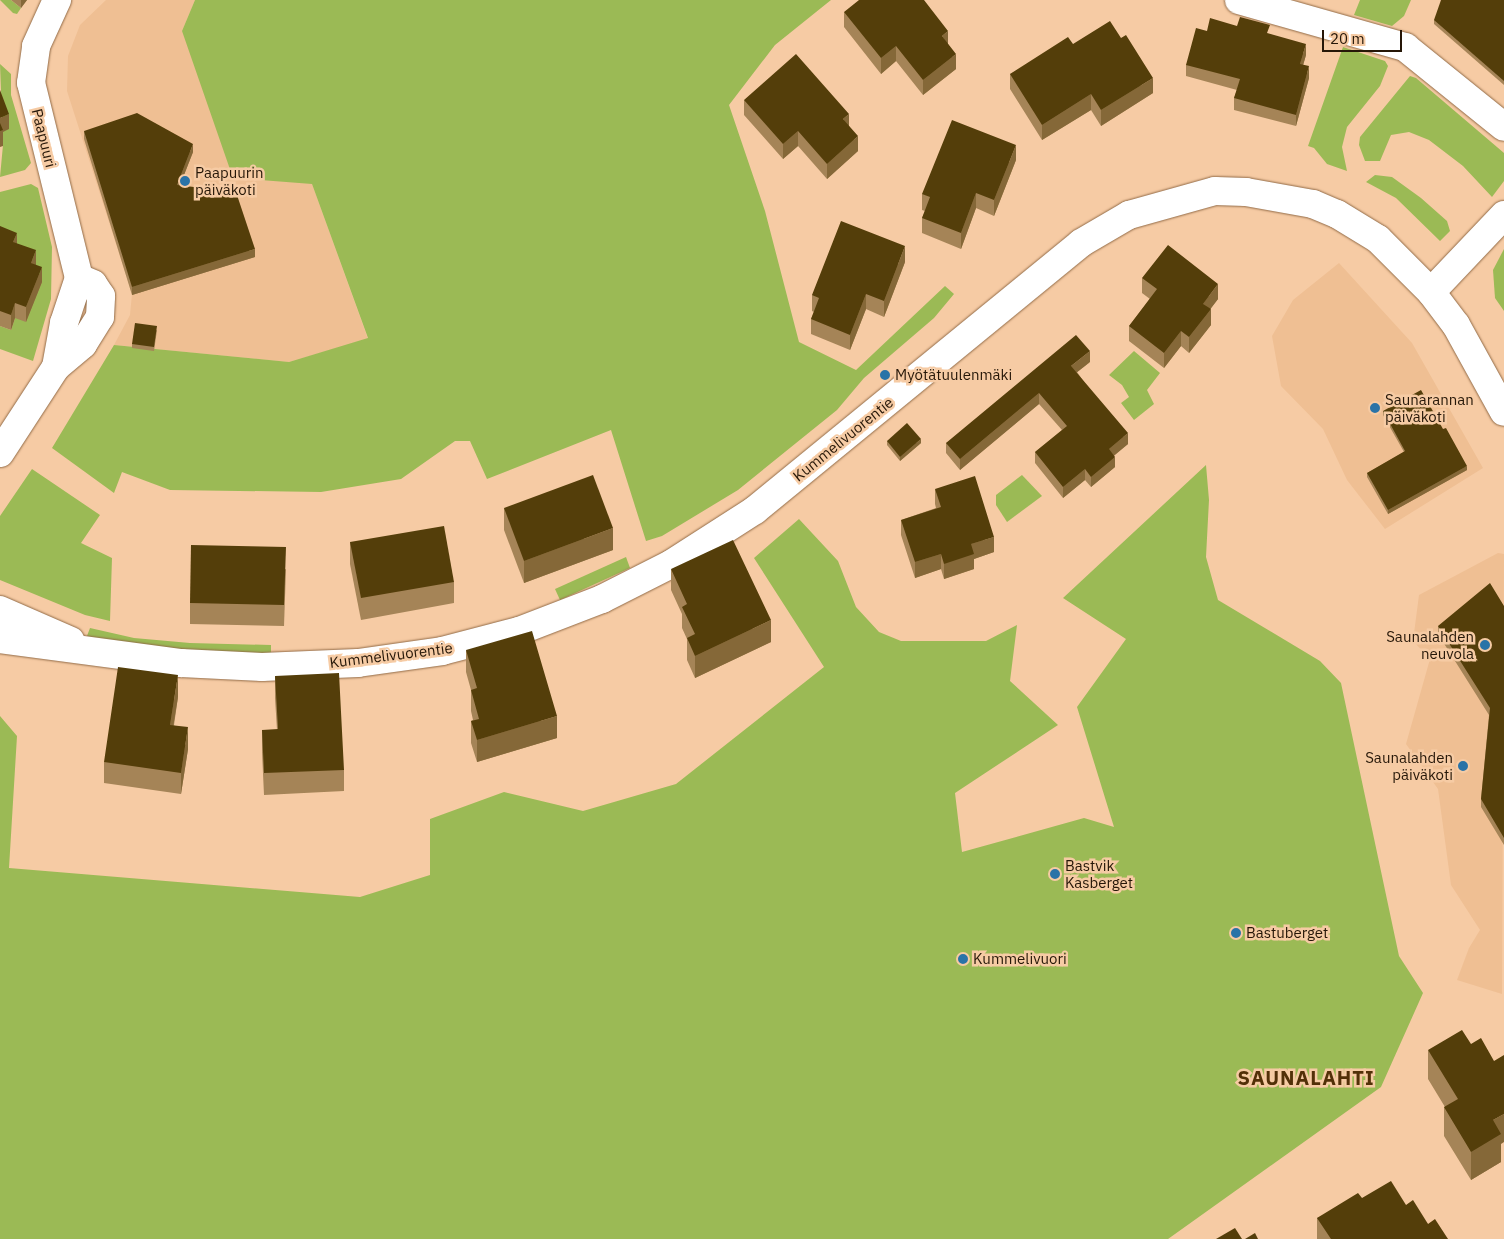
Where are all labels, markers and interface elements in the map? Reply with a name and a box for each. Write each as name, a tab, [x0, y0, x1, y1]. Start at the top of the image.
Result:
scale bar	[1324, 20, 1404, 52]
text: 20 m	[1330, 29, 1365, 48]
street label: Paapuuri	[28, 107, 60, 169]
place label: Paapuurin päiväkoti	[195, 163, 263, 198]
marker: Paapuurin päiväkoti	[179, 175, 191, 187]
place label: Myötätuulenmäki	[895, 366, 1012, 384]
marker: Myötätuulenmäki	[879, 369, 891, 381]
place label: Saunarannan päiväkoti	[1385, 390, 1474, 425]
street label: Kummelivuorentie	[789, 393, 897, 485]
marker: Saunarannan päiväkoti	[1369, 402, 1381, 414]
place label: Saunalahden neuvola	[1386, 627, 1474, 662]
marker: Saunalahden neuvola	[1478, 638, 1492, 652]
street label: Kummelivuorentie	[328, 639, 454, 671]
place label: Saunalahden päiväkoti	[1365, 748, 1453, 783]
marker: Saunalahden päiväkoti	[1457, 760, 1469, 772]
place label: Bastvik Kasberget	[1065, 856, 1133, 891]
marker: Bastvik Kasberget	[1049, 868, 1061, 880]
place label: Bastuberget	[1246, 924, 1328, 942]
marker: Bastuberget	[1230, 927, 1242, 939]
place label: Kummelivuori	[973, 950, 1067, 968]
marker: Kummelivuori	[957, 953, 969, 965]
district label: SAUNALAHTI	[1236, 1065, 1376, 1089]

